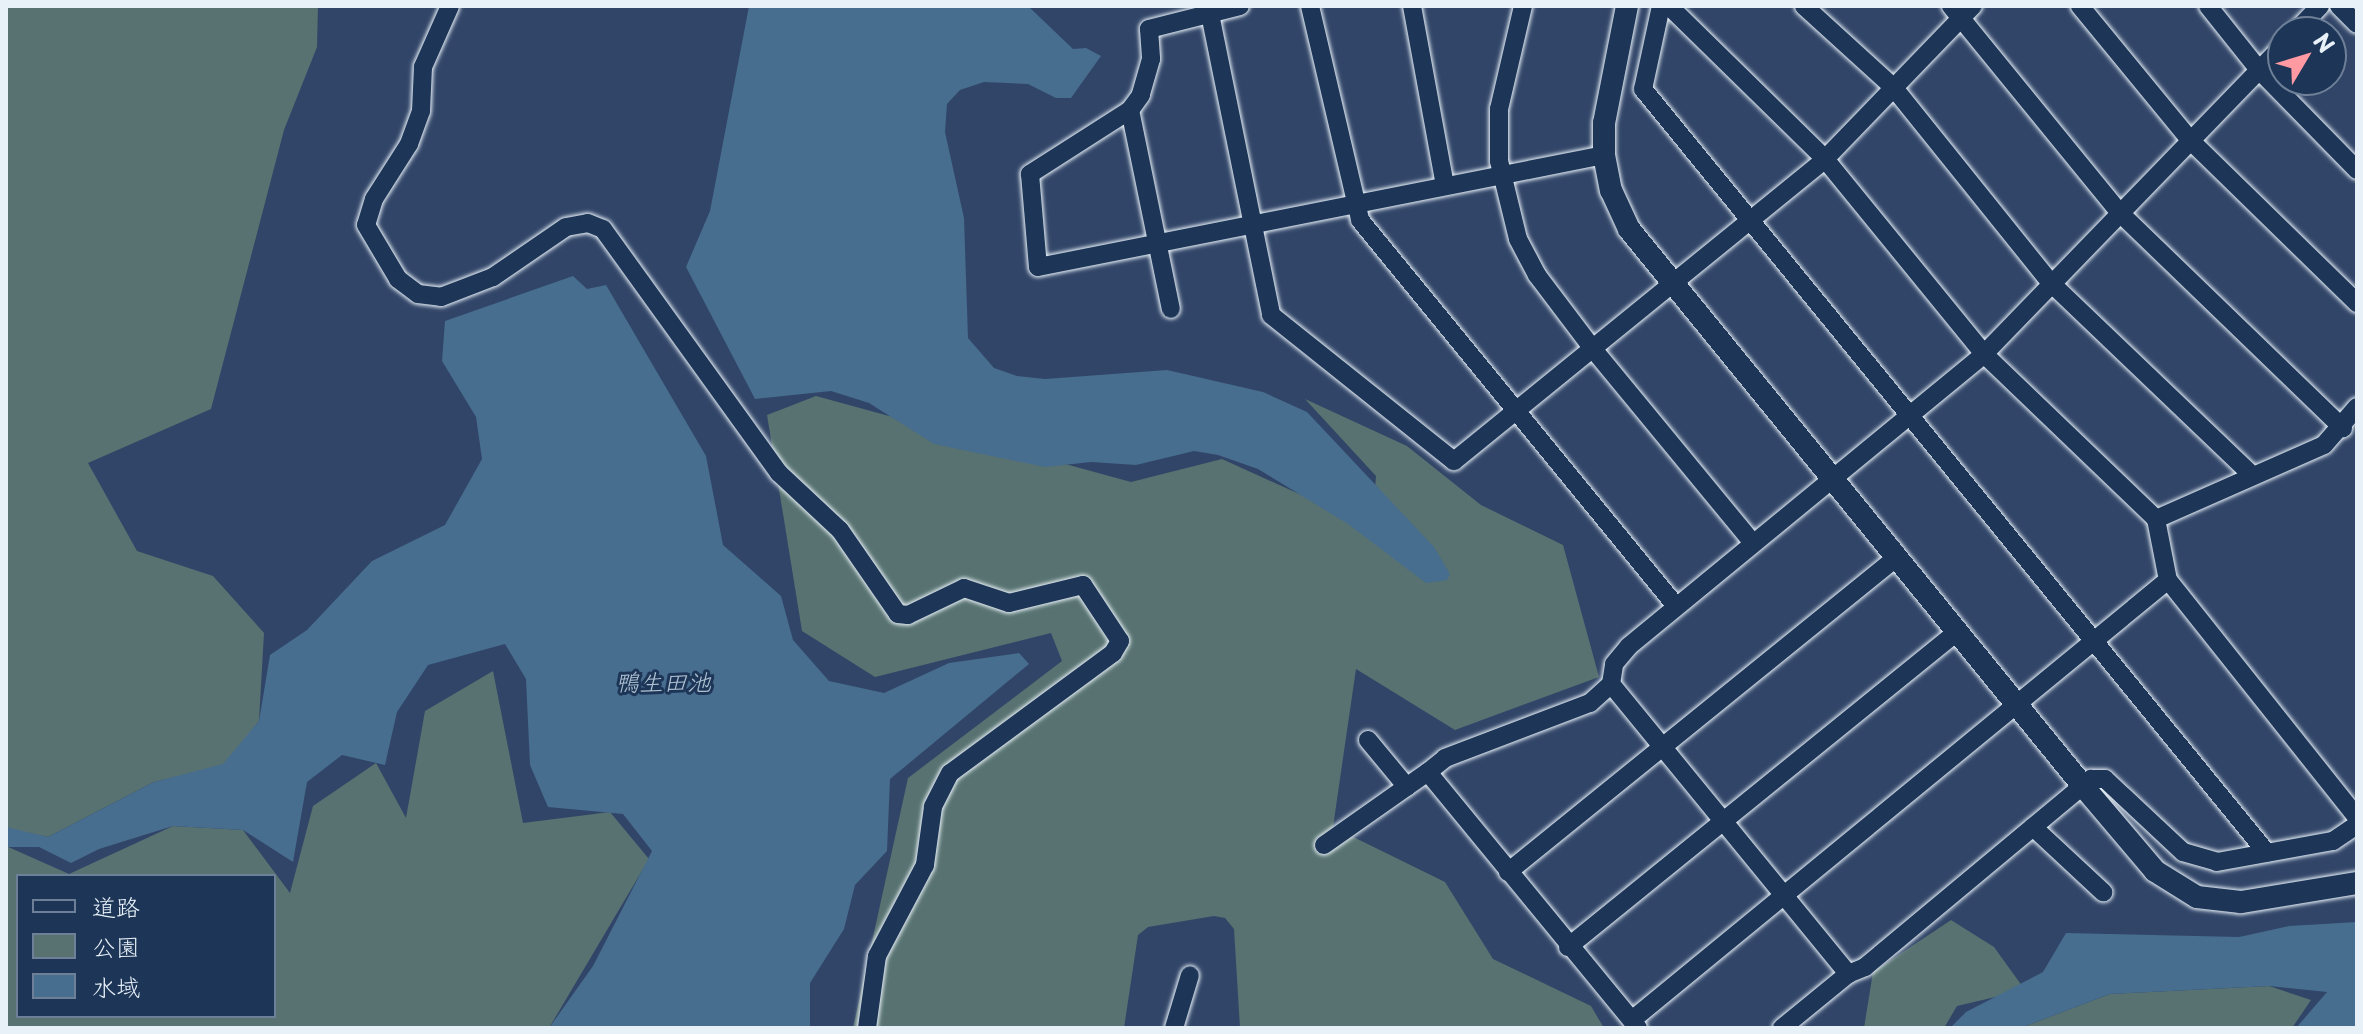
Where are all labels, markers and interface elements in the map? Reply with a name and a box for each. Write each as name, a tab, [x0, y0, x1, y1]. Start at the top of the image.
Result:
north arrow	[2267, 16, 2347, 96]
text: N	[2306, 25, 2343, 59]
water label: 鴨生田池	[615, 668, 711, 696]
legend	[16, 874, 276, 1018]
text: 道路	[92, 888, 140, 924]
text: 公園	[92, 928, 140, 964]
text: 水域	[92, 968, 140, 1004]

